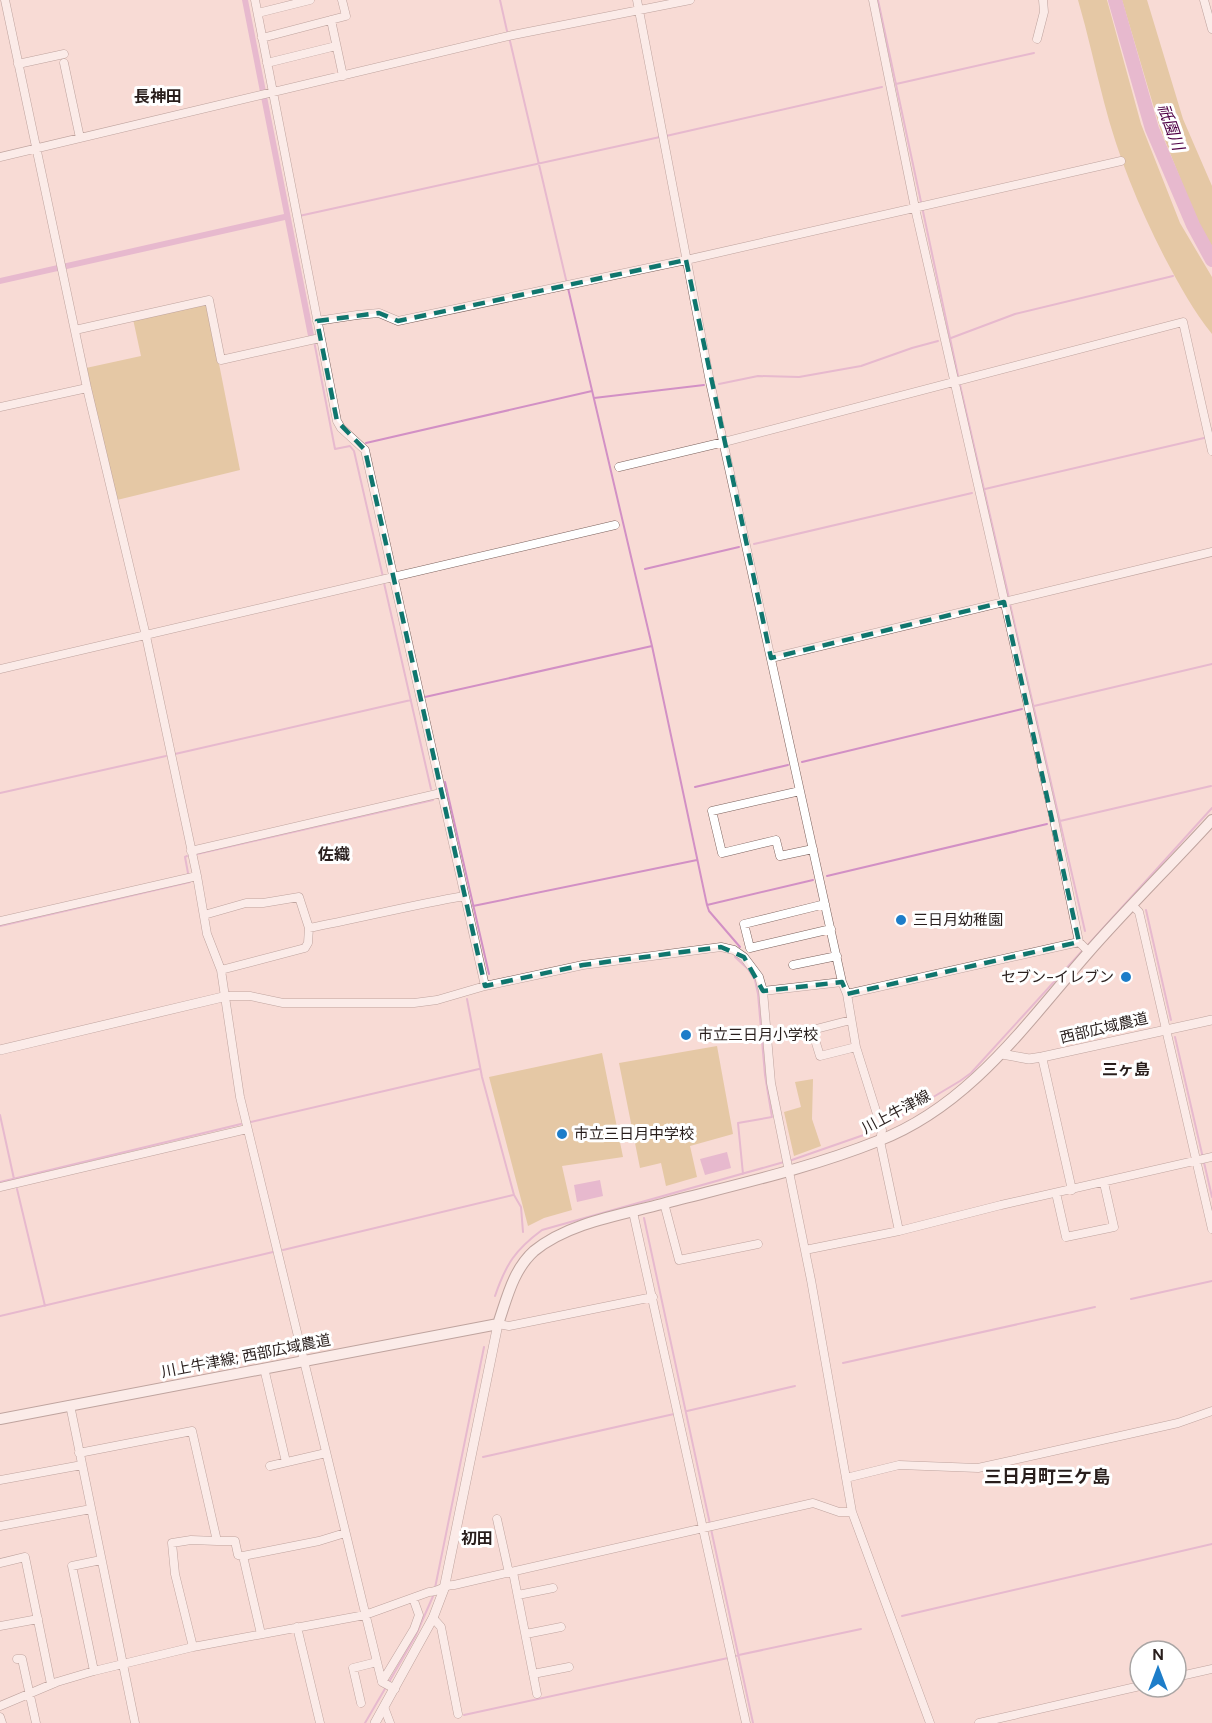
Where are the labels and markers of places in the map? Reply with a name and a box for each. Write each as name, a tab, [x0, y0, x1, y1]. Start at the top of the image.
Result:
place label: 三日月幼稚園	[913, 910, 1003, 930]
marker: 三日月幼稚園	[894, 913, 908, 927]
place label: セブン-イレブン	[1001, 967, 1114, 987]
marker: セブン-イレブン	[1119, 970, 1133, 984]
place label: 市立三日月小学校	[698, 1025, 818, 1045]
marker: 市立三日月小学校	[679, 1028, 693, 1042]
place label: 市立三日月中学校	[574, 1124, 694, 1144]
marker: 市立三日月中学校	[555, 1127, 569, 1141]

